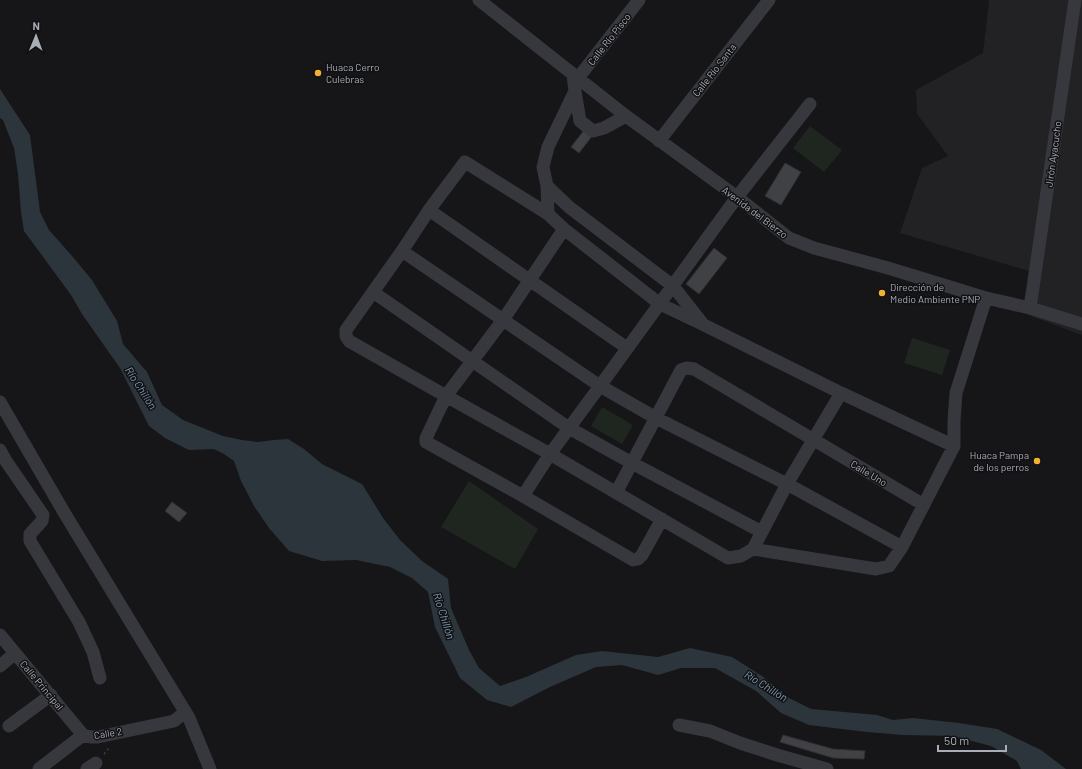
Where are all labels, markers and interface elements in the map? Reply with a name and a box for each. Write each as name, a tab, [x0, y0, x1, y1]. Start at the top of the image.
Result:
street label: Calle Río Pisco	[585, 11, 633, 67]
north arrow	[16, 16, 56, 56]
text: N	[32, 19, 40, 32]
street label: Calle Río Santa	[690, 41, 738, 99]
place label: Huaca Cerro Culebras	[326, 61, 379, 85]
marker: Huaca Cerro Culebras	[313, 68, 323, 78]
street label: Jirón Ayacucho	[1042, 120, 1064, 188]
street label: Avenida del Bierzo	[720, 183, 790, 241]
place label: Dirección de Medio Ambiente PNP	[890, 281, 980, 305]
marker: Dirección de Medio Ambiente PNP	[877, 288, 887, 298]
water label: Río Chillón	[123, 364, 160, 412]
place label: Huaca Pampa de los perros	[970, 449, 1029, 473]
marker: Huaca Pampa de los perros	[1032, 456, 1042, 466]
street label: Calle Uno	[849, 457, 889, 489]
water label: Río Chillón	[431, 591, 458, 641]
street label: Calle Principal	[18, 658, 66, 712]
water label: Río Chillón	[742, 667, 790, 704]
street label: Calle 2	[93, 725, 123, 741]
scale bar	[938, 727, 1006, 753]
text: 50 m	[944, 733, 969, 747]

